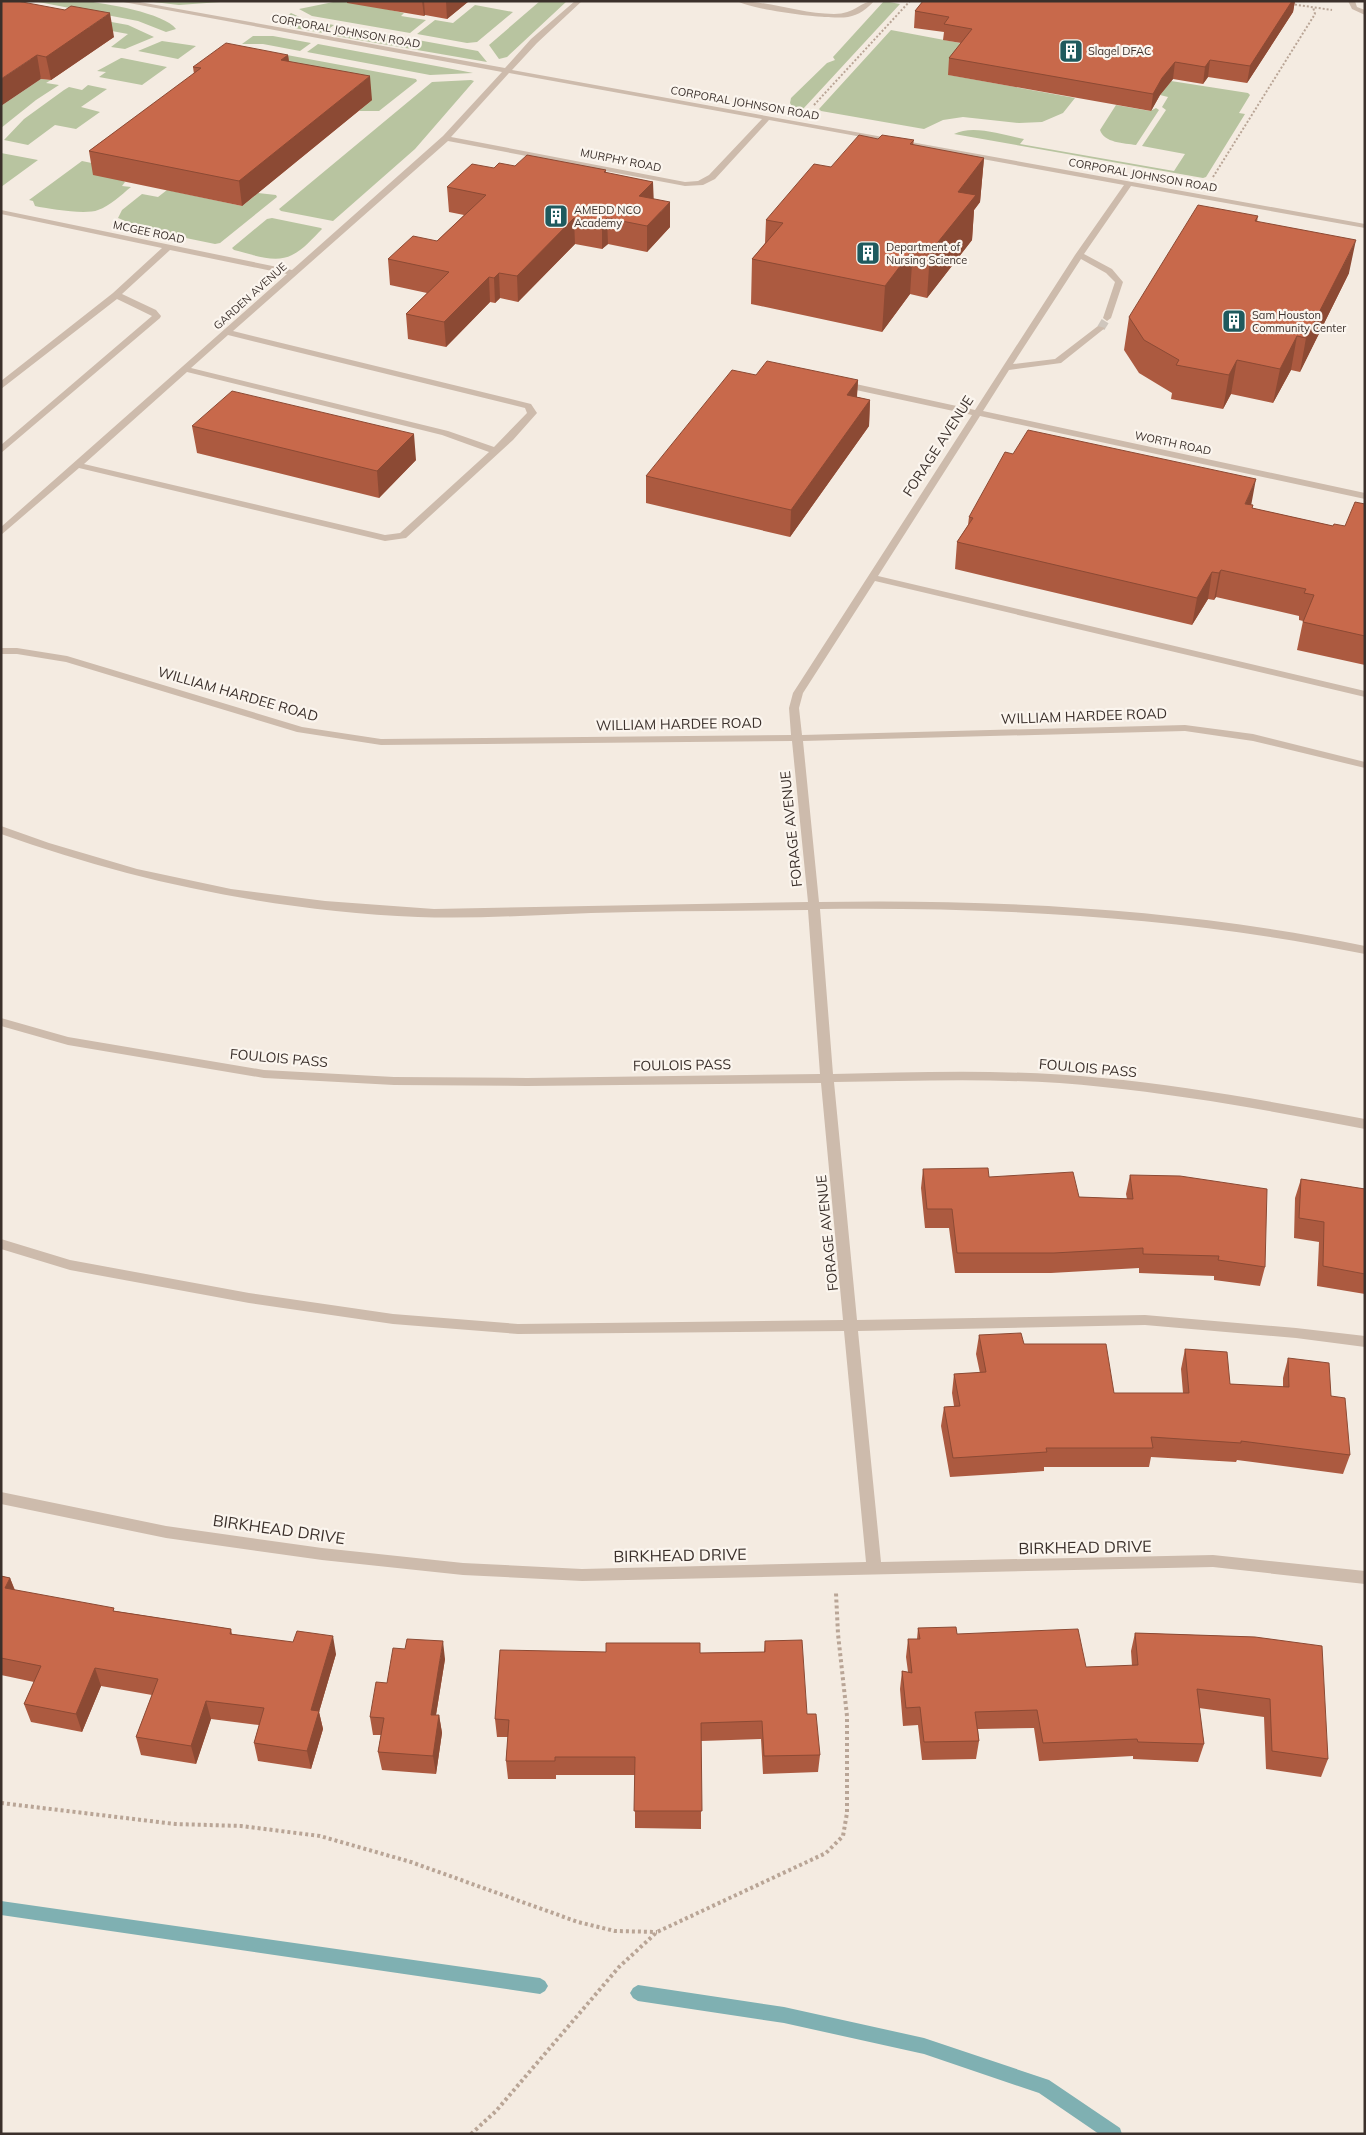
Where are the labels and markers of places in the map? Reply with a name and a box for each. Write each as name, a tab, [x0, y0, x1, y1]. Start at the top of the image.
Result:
building icon: Slagel DFAC	[1058, 38, 1084, 64]
place label: Slagel DFAC	[1088, 44, 1151, 58]
building icon: AMEDD NCO Academy	[543, 203, 569, 229]
place label: AMEDD NCO Academy	[574, 203, 641, 230]
building icon: Department of Nursing Science	[855, 240, 881, 266]
place label: Department of Nursing Science	[886, 240, 967, 267]
building icon: Sam Houston Community Center	[1221, 308, 1247, 334]
place label: Sam Houston Community Center	[1252, 308, 1346, 335]

